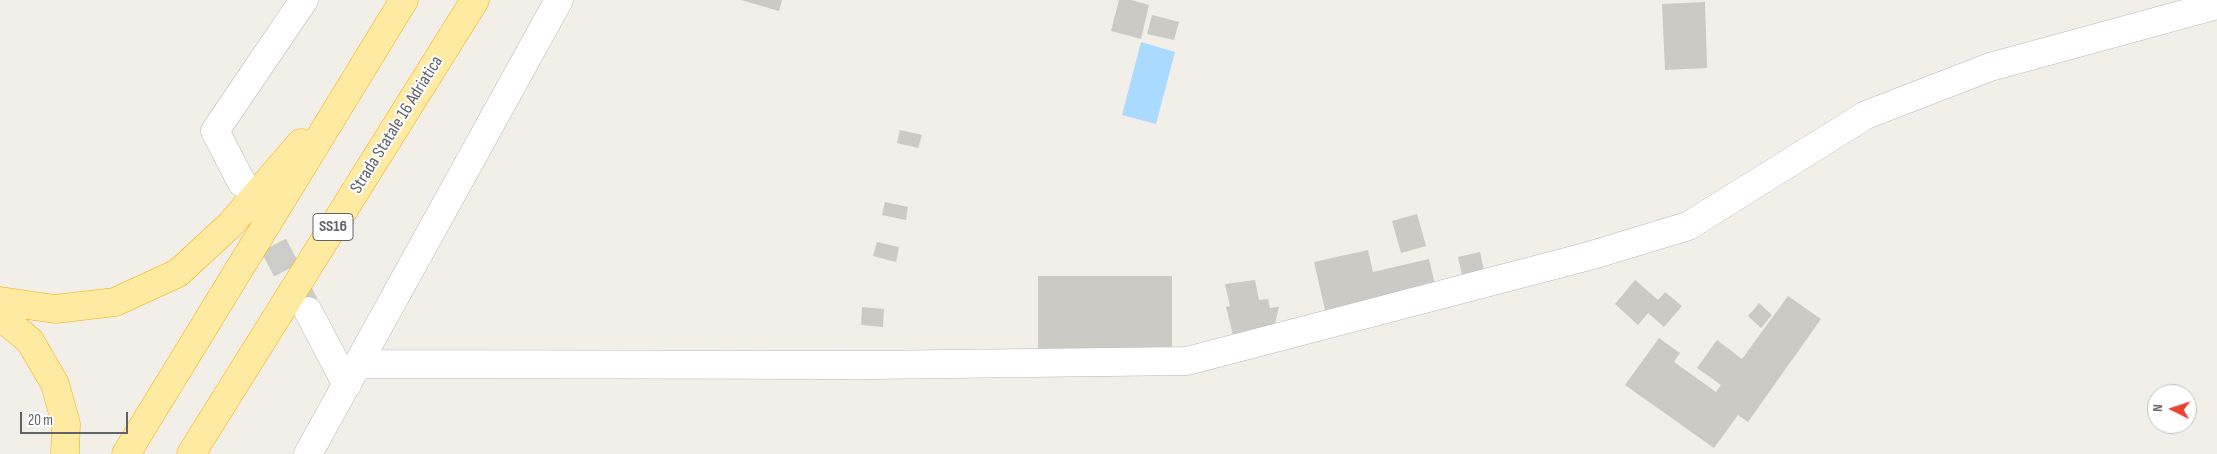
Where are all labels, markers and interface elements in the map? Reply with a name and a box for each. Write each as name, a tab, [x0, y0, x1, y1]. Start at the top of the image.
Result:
street label: Strada Statale 16 Adriatica	[346, 52, 448, 198]
road number: SS16	[313, 213, 353, 240]
north arrow	[2147, 384, 2197, 434]
scale bar	[22, 402, 130, 434]
text: N	[2149, 404, 2166, 412]
text: 20 m	[28, 411, 53, 430]

